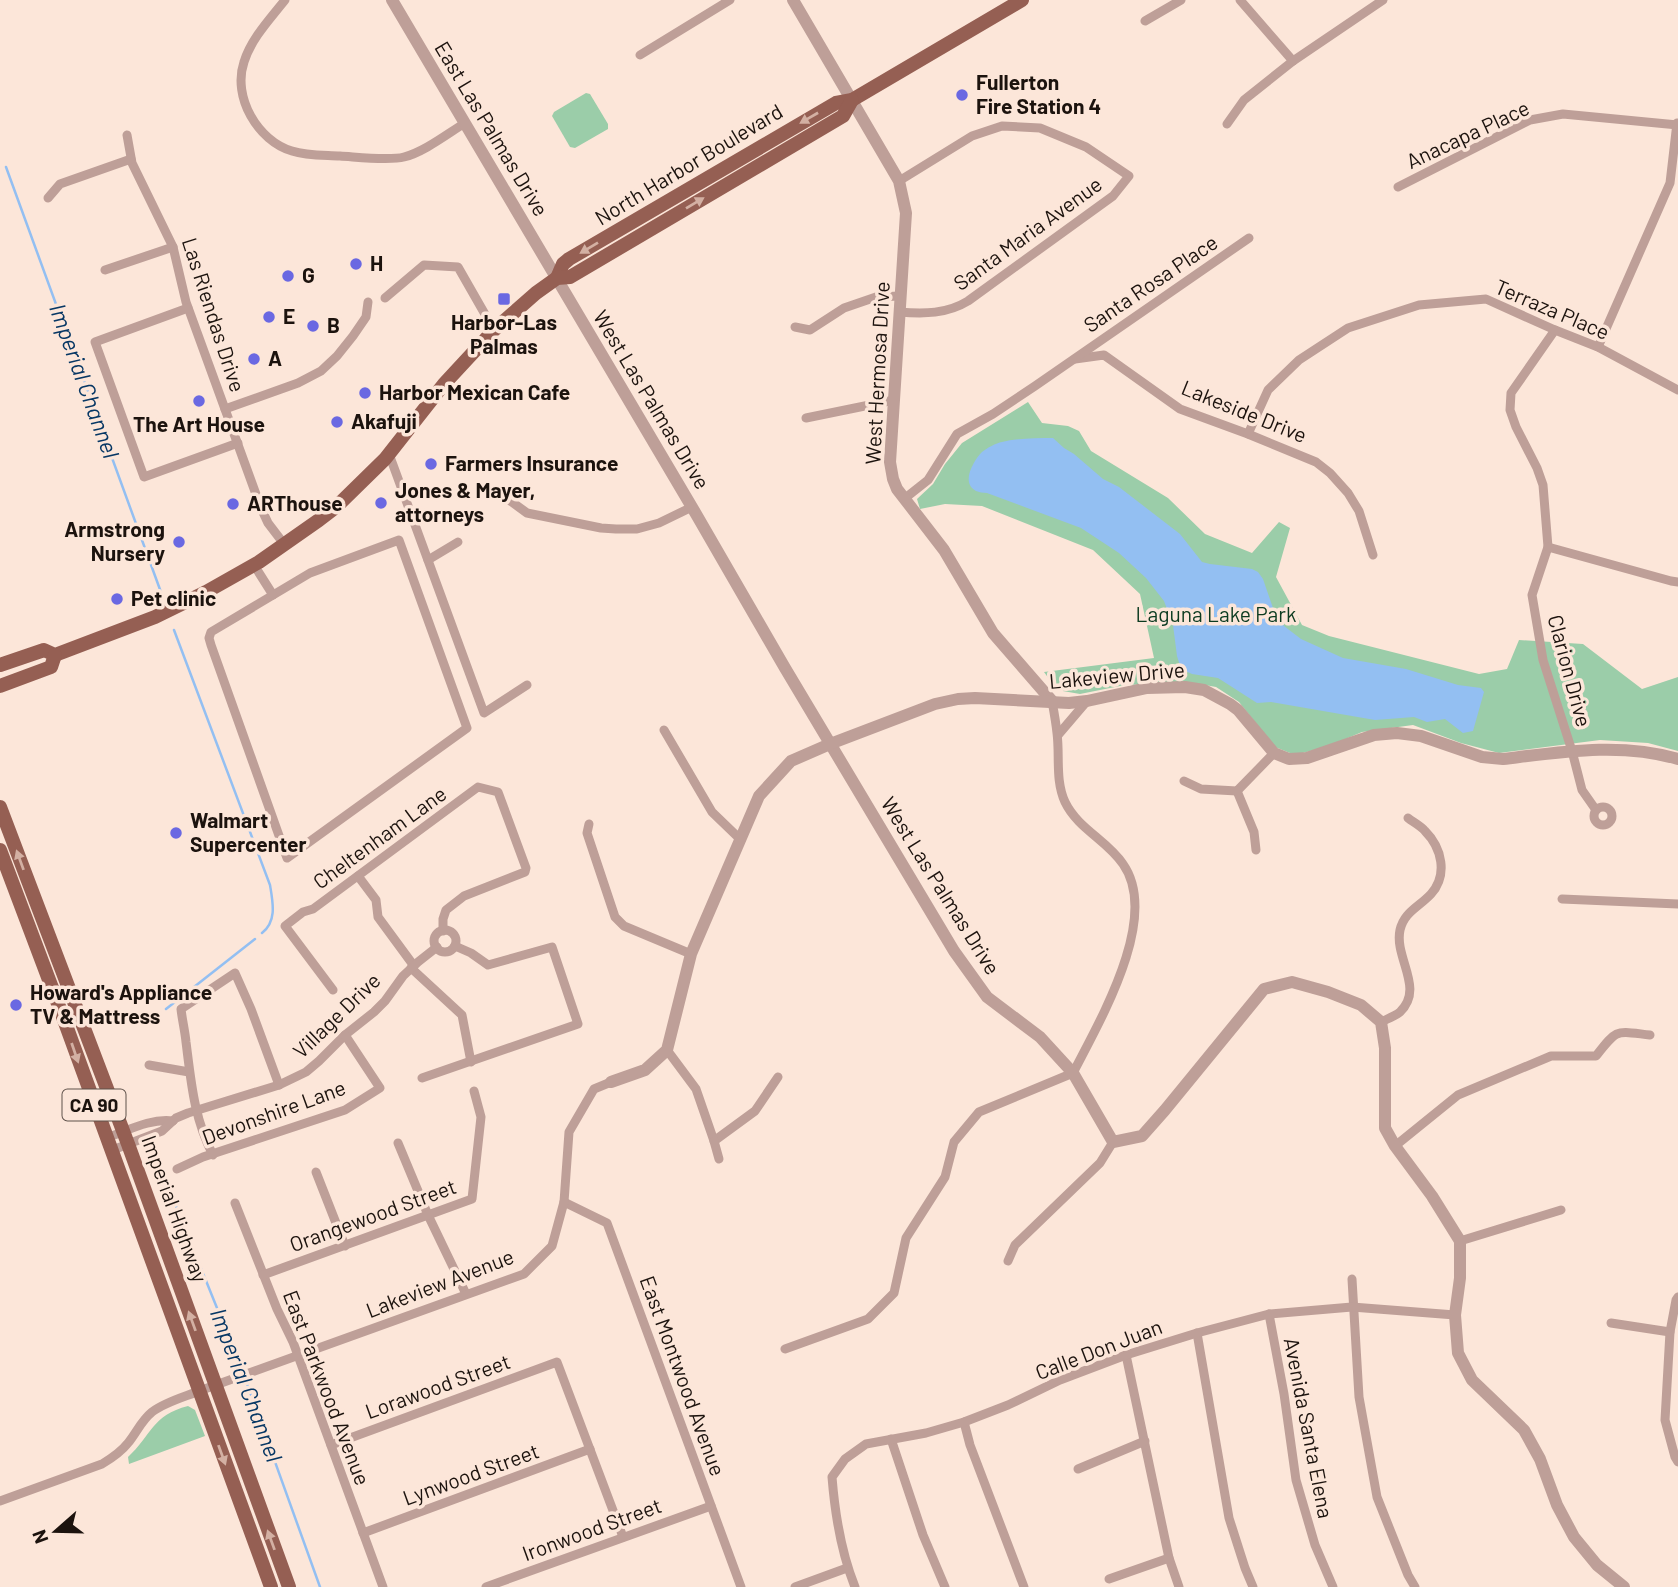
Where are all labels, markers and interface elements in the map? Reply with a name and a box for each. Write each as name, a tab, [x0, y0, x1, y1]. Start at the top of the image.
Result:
street label: East Las Palmas Drive	[430, 36, 554, 220]
place label: Fullerton Fire Station 4	[976, 69, 1101, 118]
marker: Fullerton Fire Station 4	[954, 87, 970, 103]
street label: Anacapa Place	[1402, 94, 1533, 173]
street label: North Harbor Boulevard	[590, 98, 787, 230]
one-way arrow	[800, 112, 819, 124]
street label: Santa Maria Avenue	[948, 171, 1106, 295]
one-way arrow	[685, 197, 704, 209]
street label: Santa Rosa Place	[1078, 229, 1222, 337]
street label: Las Riendas Drive	[178, 234, 251, 395]
one-way arrow	[579, 242, 598, 254]
place label: H	[370, 250, 383, 275]
marker: H	[348, 256, 364, 272]
place label: G	[302, 262, 315, 287]
marker: G	[280, 268, 296, 284]
street label: Terraza Place	[1492, 273, 1614, 344]
street label: West Hermosa Drive	[859, 281, 894, 465]
marker: Harbor-Las Palmas	[496, 291, 512, 307]
water label: Imperial Channel	[44, 300, 126, 462]
place label: E	[283, 303, 295, 328]
street label: West Las Palmas Drive	[589, 305, 716, 493]
marker: E	[261, 309, 277, 325]
place label: Harbor-Las Palmas	[451, 309, 557, 358]
place label: B	[327, 312, 340, 337]
marker: B	[305, 318, 321, 334]
place label: A	[268, 345, 282, 370]
marker: A	[246, 351, 262, 367]
street label: Lakeside Drive	[1178, 374, 1311, 447]
place label: Harbor Mexican Cafe	[379, 379, 570, 404]
marker: Harbor Mexican Cafe	[357, 385, 373, 401]
marker: The Art House	[191, 393, 207, 409]
place label: Akafuji	[351, 408, 417, 433]
place label: The Art House	[133, 411, 265, 436]
marker: Akafuji	[329, 414, 345, 430]
place label: Farmers Insurance	[445, 450, 618, 475]
marker: Farmers Insurance	[423, 456, 439, 472]
place label: Jones & Mayer, attorneys	[395, 477, 535, 526]
place label: ARThouse	[247, 490, 343, 515]
marker: Jones & Mayer, attorneys	[373, 495, 389, 511]
marker: ARThouse	[225, 496, 241, 512]
place label: Armstrong Nursery	[64, 516, 165, 565]
marker: Armstrong Nursery	[171, 534, 187, 550]
place label: Pet clinic	[131, 585, 216, 610]
marker: Pet clinic	[109, 591, 125, 607]
park label: Laguna Lake Park	[1136, 601, 1296, 626]
street label: Clarion Drive	[1543, 612, 1597, 729]
street label: Lakeview Drive	[1048, 656, 1186, 693]
street label: Cheltenham Lane	[308, 780, 451, 893]
street label: West Las Palmas Drive	[877, 792, 1006, 979]
place label: Walmart Supercenter	[190, 807, 307, 856]
marker: Walmart Supercenter	[168, 825, 184, 841]
one-way arrow	[14, 850, 25, 871]
street label: Village Drive	[287, 967, 385, 1063]
place label: Howard's Appliance TV & Mattress	[30, 979, 212, 1028]
marker: Howard's Appliance TV & Mattress	[8, 997, 24, 1013]
one-way arrow	[70, 1043, 81, 1064]
street label: Devonshire Lane	[198, 1074, 349, 1149]
road number: CA 90	[62, 1090, 126, 1120]
street label: Imperial Highway	[137, 1131, 214, 1286]
street label: Orangewood Street	[286, 1173, 459, 1256]
street label: Lakeview Avenue	[362, 1243, 517, 1322]
street label: East Montwood Avenue	[636, 1272, 731, 1479]
street label: East Parkwood Avenue	[279, 1286, 376, 1488]
water label: Imperial Channel	[205, 1304, 289, 1466]
one-way arrow	[186, 1311, 197, 1332]
street label: Calle Don Juan	[1032, 1313, 1165, 1384]
street label: Avenida Santa Elena	[1280, 1335, 1339, 1520]
street label: Lorawood Street	[362, 1348, 513, 1423]
street label: Lynwood Street	[399, 1437, 542, 1510]
one-way arrow	[217, 1445, 228, 1466]
street label: Ironwood Street	[519, 1492, 664, 1565]
north arrow	[21, 1496, 91, 1566]
text: N	[27, 1527, 53, 1547]
one-way arrow	[266, 1530, 277, 1551]

